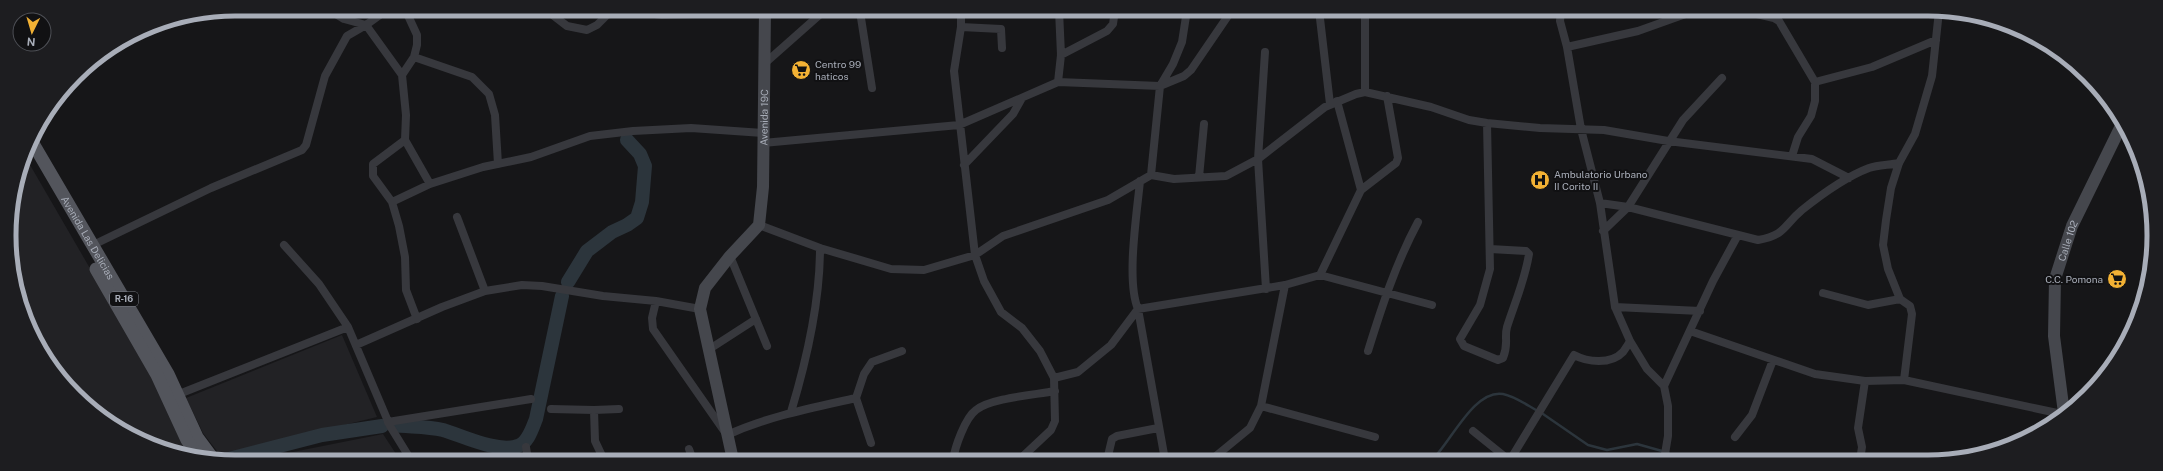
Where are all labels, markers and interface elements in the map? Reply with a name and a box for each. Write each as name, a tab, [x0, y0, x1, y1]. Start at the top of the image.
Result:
north arrow	[12, 12, 52, 52]
text: N	[26, 36, 36, 48]
place label: Centro 99 haticos	[815, 58, 861, 82]
supermarket icon: Centro 99 haticos	[790, 59, 812, 81]
street label: Avenida 19C	[757, 89, 770, 146]
place label: Ambulatorio Urbano II Corito II	[1554, 168, 1648, 192]
hospital icon: Ambulatorio Urbano II Corito II	[1529, 169, 1551, 191]
street label: Avenida Las Delicias	[59, 194, 117, 281]
street label: Calle 102	[2055, 218, 2080, 263]
supermarket icon: C.C. Pomona	[2106, 268, 2128, 290]
place label: C.C. Pomona	[2045, 273, 2103, 285]
road number: R-16	[110, 292, 138, 306]

